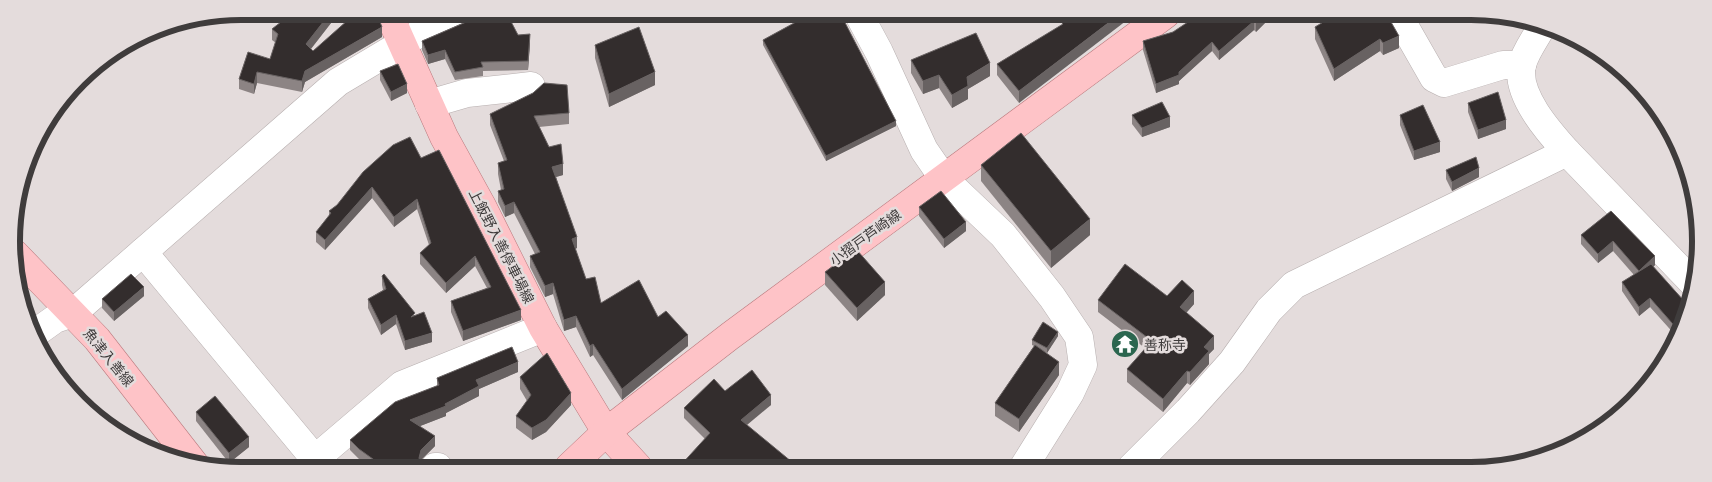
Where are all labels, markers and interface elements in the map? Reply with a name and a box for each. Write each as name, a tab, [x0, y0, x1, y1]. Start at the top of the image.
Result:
street label: 上飯野入善停車場線	[466, 186, 538, 306]
street label: 小摺戸芦崎線	[826, 205, 904, 269]
street label: 魚津入善線	[80, 324, 138, 390]
temple icon: 善称寺	[1110, 329, 1140, 359]
place label: 善称寺	[1144, 336, 1186, 353]

